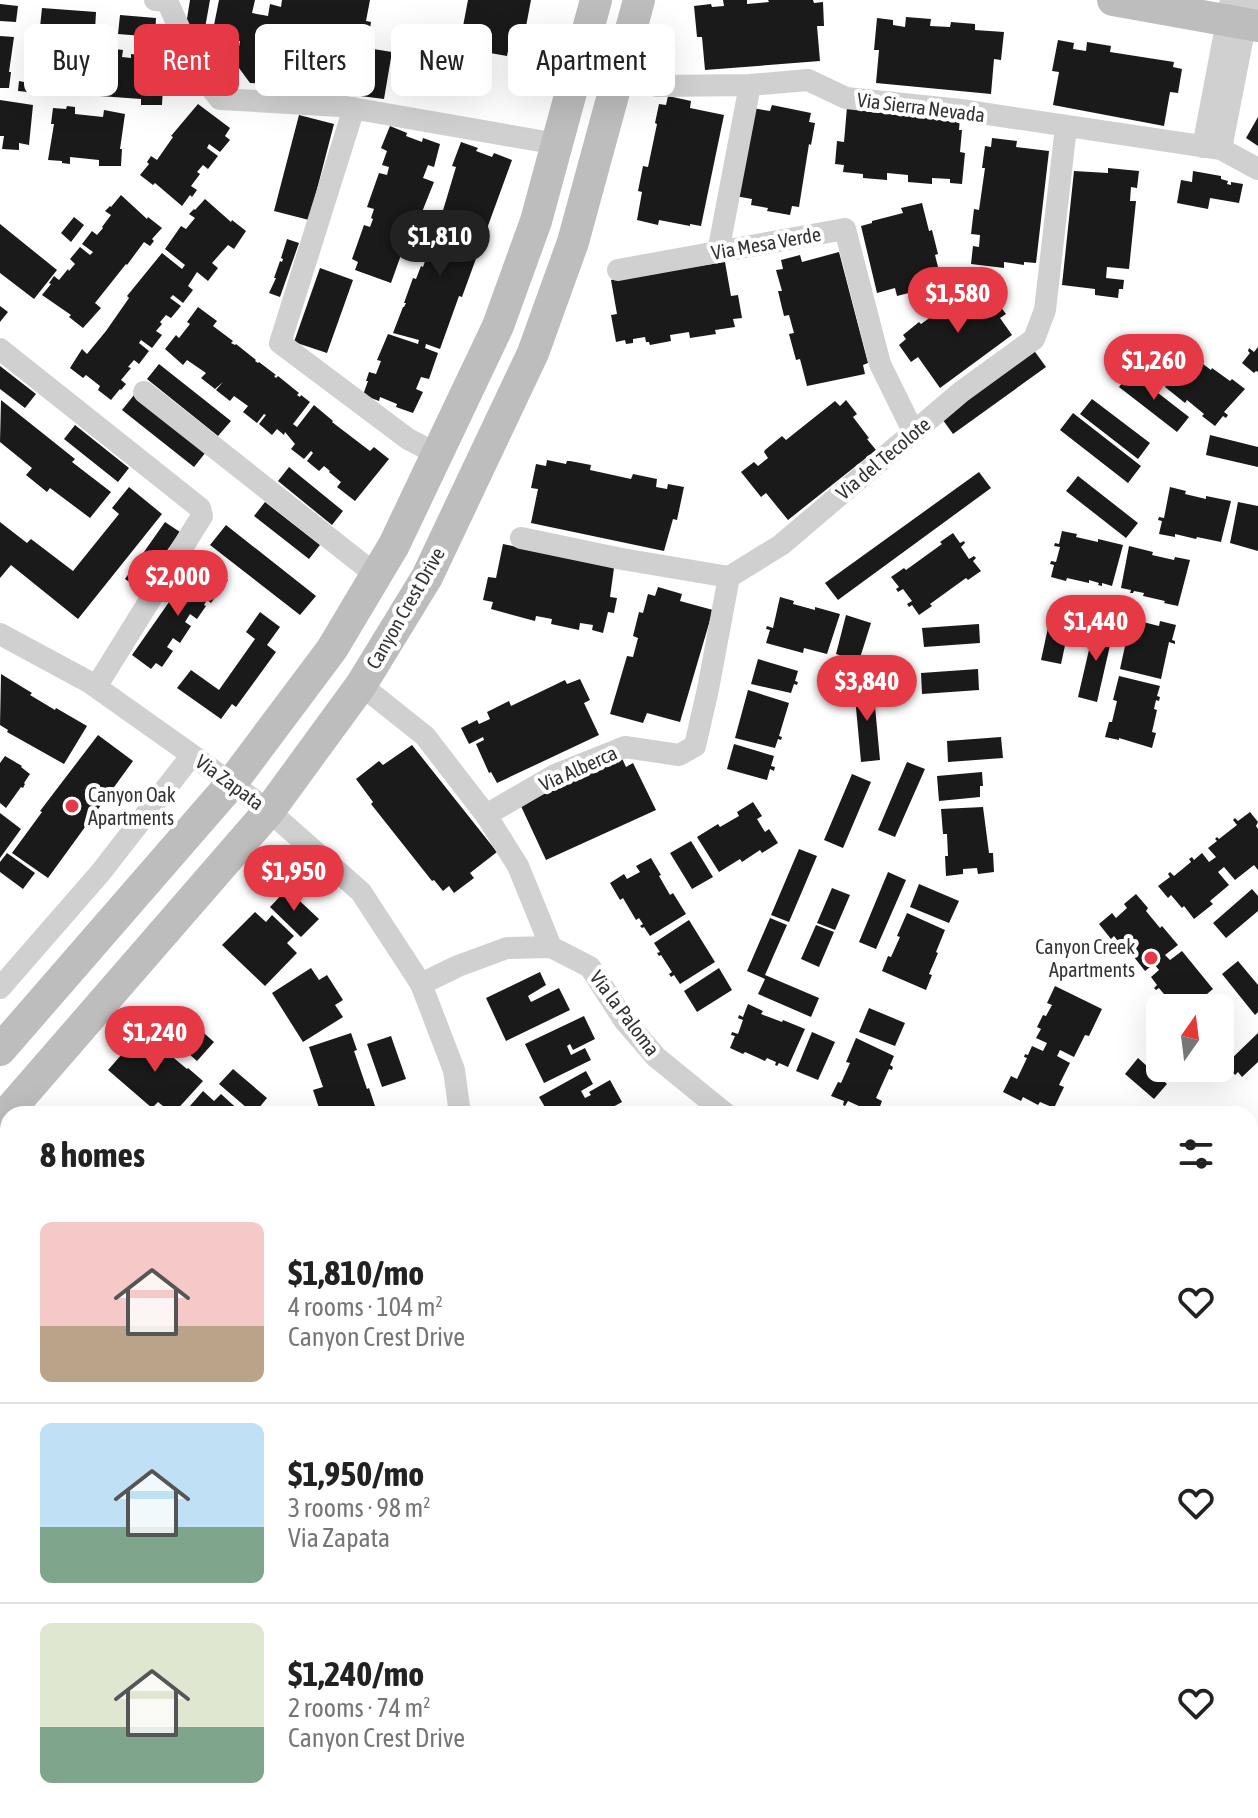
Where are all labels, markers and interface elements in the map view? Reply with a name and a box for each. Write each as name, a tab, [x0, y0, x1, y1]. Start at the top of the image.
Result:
chip: Buy	[24, 24, 118, 96]
chip: Rent	[134, 24, 239, 96]
chip: Filters	[255, 24, 375, 96]
chip: New	[391, 24, 492, 96]
chip: Apartment	[508, 24, 675, 96]
street label: Via Sierra Nevada	[856, 88, 986, 126]
pin: $1,810	[375, 210, 505, 278]
text: $1,810	[408, 221, 472, 251]
street label: Via Mesa Verde	[709, 222, 823, 264]
pin: $1,580	[893, 267, 1023, 335]
text: $1,580	[926, 278, 990, 308]
pin: $1,260	[1089, 334, 1219, 402]
text: $1,260	[1122, 345, 1186, 375]
street label: Via del Tecolote	[831, 412, 935, 504]
street label: Canyon Crest Drive	[361, 543, 449, 673]
pin: $2,000	[113, 550, 243, 618]
text: $2,000	[146, 561, 210, 591]
pin: $1,440	[1031, 595, 1161, 663]
text: $1,440	[1064, 606, 1128, 636]
pin: $3,840	[802, 655, 932, 723]
text: $3,840	[835, 666, 899, 696]
street label: Via Alberca	[536, 741, 620, 795]
street label: Via Zapata	[191, 750, 269, 814]
place label: Canyon Oak Apartments	[88, 783, 176, 829]
marker: Canyon Oak Apartments	[63, 797, 81, 815]
pin: $1,950	[229, 845, 359, 913]
text: $1,950	[262, 856, 326, 886]
place label: Canyon Creek Apartments	[1035, 935, 1135, 981]
marker: Canyon Creek Apartments	[1142, 949, 1160, 967]
street label: Via la Paloma	[586, 966, 664, 1060]
north arrow	[1146, 994, 1234, 1082]
map controls	[1146, 994, 1234, 1082]
pin: $1,240	[90, 1006, 220, 1074]
text: $1,240	[123, 1017, 187, 1047]
icon: filters	[1174, 1132, 1218, 1176]
text: 8 homes	[40, 1135, 145, 1174]
text: $1,810/mo	[288, 1253, 424, 1292]
icon: home	[104, 1254, 200, 1350]
icon: heart	[1174, 1280, 1218, 1324]
text: 4 rooms · 104 m²	[288, 1292, 443, 1322]
text: Canyon Crest Drive	[288, 1322, 465, 1352]
text: $1,950/mo	[288, 1454, 424, 1493]
icon: home	[104, 1455, 200, 1551]
icon: heart	[1174, 1481, 1218, 1525]
text: 3 rooms · 98 m²	[288, 1493, 430, 1523]
text: Via Zapata	[288, 1523, 390, 1553]
text: $1,240/mo	[288, 1654, 424, 1693]
icon: home	[104, 1655, 200, 1751]
icon: heart	[1174, 1681, 1218, 1725]
text: 2 rooms · 74 m²	[288, 1693, 430, 1723]
text: Canyon Crest Drive	[288, 1723, 465, 1753]

